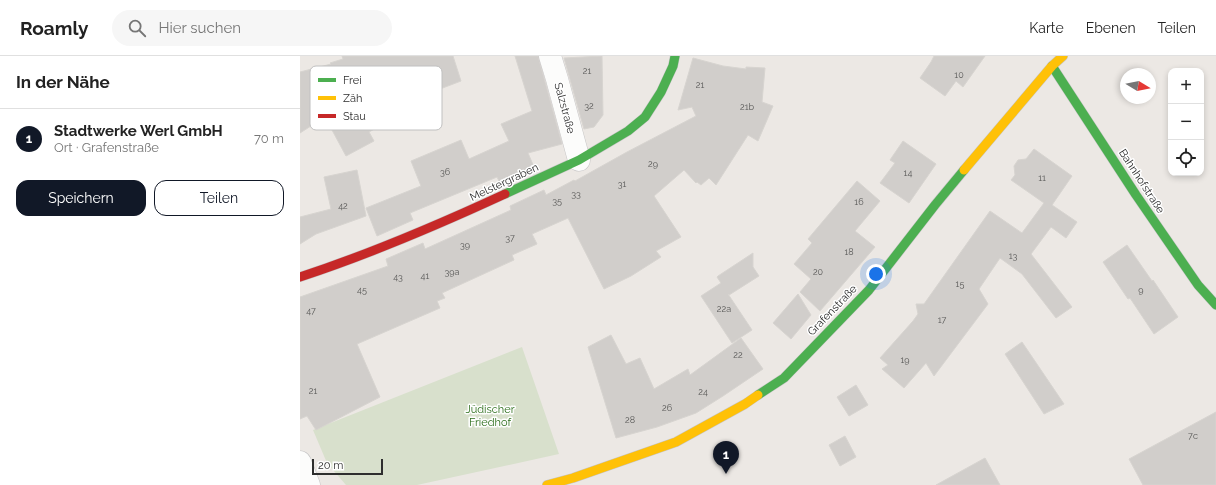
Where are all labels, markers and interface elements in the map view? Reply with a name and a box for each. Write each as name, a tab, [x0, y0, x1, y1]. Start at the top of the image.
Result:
search box	[112, 10, 392, 46]
text: Roamly	[20, 17, 88, 39]
icon: search	[126, 17, 148, 39]
text: Hier suchen	[158, 19, 241, 37]
text: Karte	[1029, 20, 1064, 36]
text: Ebenen	[1086, 20, 1136, 36]
text: Teilen	[1158, 20, 1196, 36]
legend	[310, 66, 442, 130]
house number: 21	[583, 66, 591, 76]
north arrow	[1120, 68, 1156, 104]
map controls	[1168, 68, 1204, 176]
button: +	[1168, 68, 1204, 104]
house number: 10	[954, 70, 964, 80]
text: In der Nähe	[16, 72, 110, 92]
text: Frei	[343, 74, 362, 87]
house number: 21	[696, 80, 704, 90]
street label: Salzstraße	[551, 81, 578, 136]
text: Zäh	[343, 92, 362, 105]
house number: 32	[584, 101, 594, 111]
house number: 21b	[740, 102, 754, 112]
button: −	[1168, 104, 1204, 140]
text: Stau	[343, 110, 366, 123]
text: Stadtwerke Werl GmbH	[54, 122, 223, 140]
text: 1	[26, 131, 32, 146]
text: 70 m	[254, 131, 284, 146]
text: Ort · Grafenstraße	[54, 140, 159, 155]
button: locate	[1168, 140, 1204, 176]
street label: Bahnhofstraße	[1116, 147, 1167, 216]
house number: 29	[648, 159, 658, 169]
street label: Melstergraben	[468, 161, 541, 204]
house number: 36	[440, 167, 451, 177]
house number: 14	[904, 168, 912, 178]
house number: 11	[1038, 173, 1046, 183]
house number: 31	[618, 179, 626, 189]
button: Speichern	[16, 180, 146, 216]
button: Teilen	[154, 180, 284, 216]
house number: 33	[571, 189, 581, 199]
house number: 35	[552, 196, 562, 206]
house number: 16	[854, 197, 864, 207]
house number: 42	[338, 201, 348, 211]
house number: 37	[505, 233, 515, 243]
house number: 39	[460, 240, 470, 250]
house number: 18	[844, 247, 854, 257]
house number: 13	[1009, 251, 1018, 261]
your location	[866, 264, 886, 284]
house number: 39a	[445, 267, 460, 277]
house number: 20	[813, 267, 824, 277]
house number: 41	[421, 271, 430, 281]
house number: 43	[393, 272, 403, 282]
house number: 15	[956, 279, 964, 289]
street label: Grafenstraße	[805, 282, 860, 338]
house number: 45	[357, 285, 367, 295]
house number: 9	[1138, 285, 1144, 295]
house number: 22a	[717, 304, 731, 314]
house number: 47	[306, 306, 316, 316]
house number: 17	[938, 315, 946, 325]
house number: 22	[733, 350, 743, 360]
house number: 19	[900, 355, 910, 365]
house number: 21	[309, 386, 317, 396]
house number: 24	[698, 387, 708, 397]
park label: Jüdischer Friedhof	[465, 403, 515, 429]
house number: 26	[662, 403, 673, 413]
house number: 28	[625, 415, 635, 425]
house number: 7c	[1188, 431, 1198, 441]
pin: 1	[713, 441, 739, 474]
scale bar	[312, 457, 383, 476]
text: 20 m	[318, 459, 343, 472]

